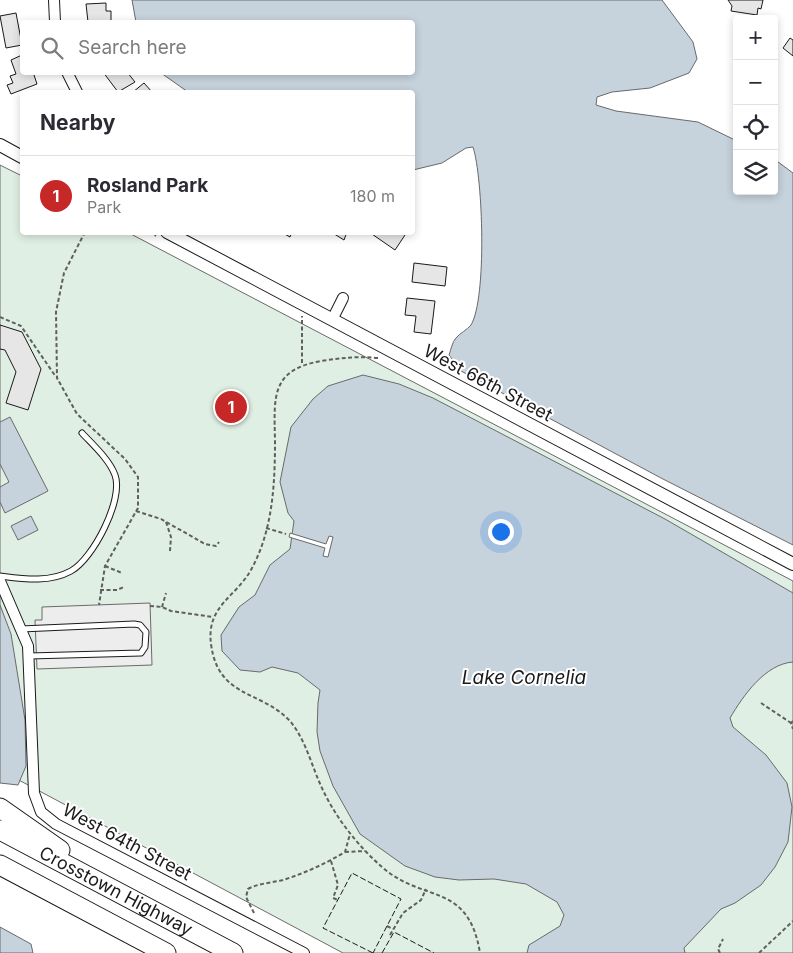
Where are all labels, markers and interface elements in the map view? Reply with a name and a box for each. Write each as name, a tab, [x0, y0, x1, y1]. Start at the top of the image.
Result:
map controls	[733, 15, 778, 195]
button: +	[733, 15, 778, 60]
search box	[20, 20, 415, 75]
icon: search	[38, 34, 66, 62]
text: Search here	[78, 36, 187, 59]
button: −	[733, 60, 778, 105]
button: locate	[733, 105, 778, 150]
text: Nearby	[40, 110, 115, 135]
button: layers	[733, 150, 778, 195]
text: Rosland Park	[87, 174, 208, 197]
text: 1	[53, 186, 59, 206]
text: 180 m	[350, 186, 395, 206]
text: Park	[87, 197, 121, 217]
street label: West 66th Street	[420, 340, 556, 425]
pin: 1	[215, 388, 247, 426]
your location	[488, 519, 514, 545]
water label: Lake Cornelia	[462, 666, 587, 689]
street label: West 64th Street	[59, 799, 195, 884]
street label: Crosstown Highway	[36, 842, 196, 940]

